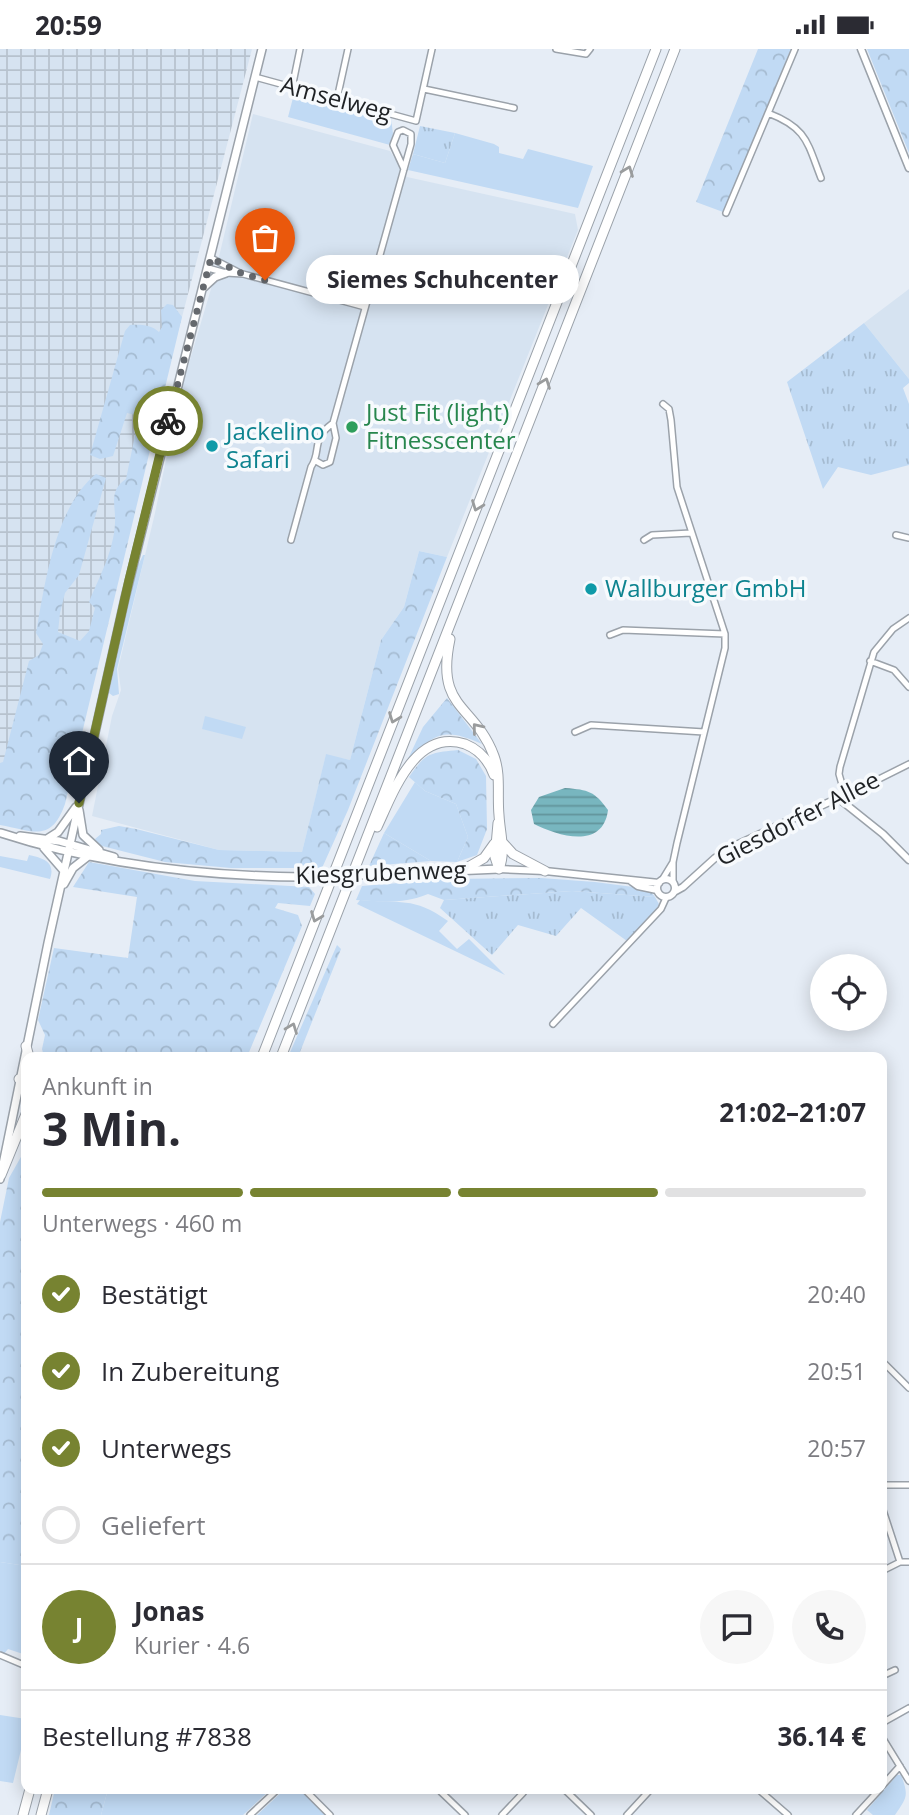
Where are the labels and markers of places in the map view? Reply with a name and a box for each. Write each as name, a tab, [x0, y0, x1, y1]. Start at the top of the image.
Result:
pin	[235, 208, 295, 280]
callout: Siemes Schuhcenter	[307, 255, 580, 305]
place label: Just Fit (light) Fitnesscenter	[364, 395, 516, 456]
place label: Jackelino Safari	[224, 414, 325, 475]
marker: Just Fit (light) Fitnesscenter	[344, 419, 360, 435]
marker: Jackelino Safari	[204, 438, 220, 454]
place label: Wallburger GmbH	[605, 571, 806, 604]
marker: Wallburger GmbH	[583, 581, 599, 597]
pin	[49, 731, 109, 803]

